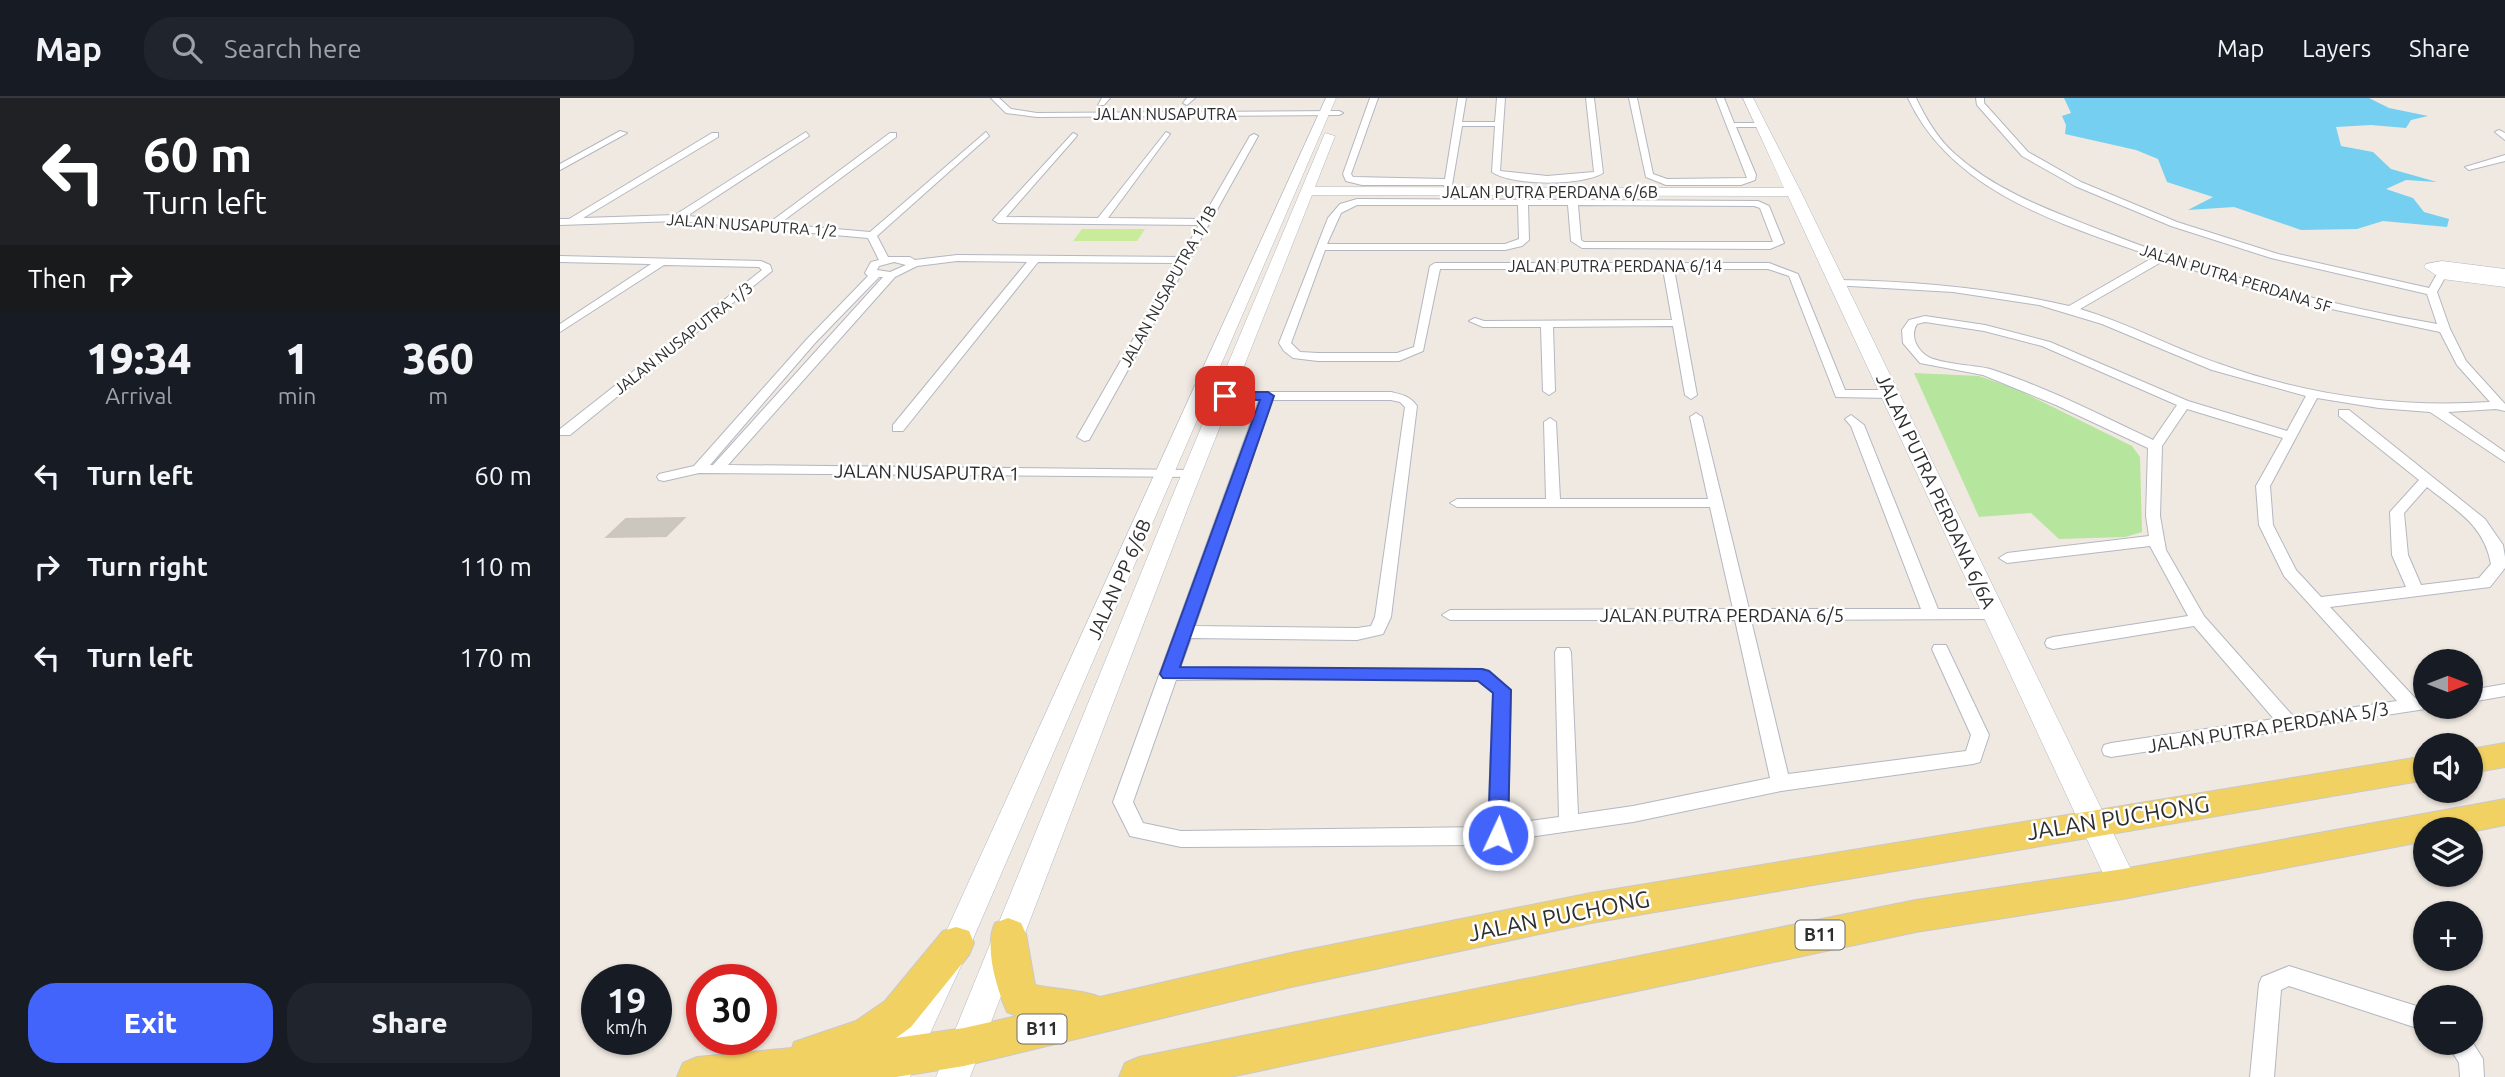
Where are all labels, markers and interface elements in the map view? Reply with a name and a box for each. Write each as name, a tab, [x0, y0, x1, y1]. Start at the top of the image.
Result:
search box	[144, 17, 634, 80]
icon: search	[168, 29, 206, 67]
text: Map	[35, 30, 102, 67]
text: Search here	[224, 34, 362, 63]
text: Map	[2217, 35, 2264, 62]
text: Layers	[2302, 35, 2371, 62]
text: Share	[2409, 35, 2470, 62]
street label: JALAN NUSAPUTRA	[1093, 105, 1237, 123]
icon: left	[28, 126, 119, 217]
text: 60 m	[143, 126, 252, 181]
street label: JALAN PUTRA PERDANA 6/6B	[1442, 183, 1658, 201]
text: Turn left	[143, 184, 267, 220]
street label: JALAN NUSAPUTRA 1/1B	[1116, 202, 1220, 370]
street label: JALAN NUSAPUTRA 1/2	[666, 210, 838, 240]
street label: JALAN PUTRA PERDANA 5F	[2138, 240, 2334, 316]
street label: JALAN PUTRA PERDANA 6/14	[1508, 257, 1722, 275]
icon: right	[101, 259, 139, 297]
text: Then	[28, 264, 87, 293]
street label: JALAN NUSAPUTRA 1/3	[610, 278, 756, 398]
text: 19:34	[86, 335, 191, 382]
text: 1	[285, 335, 309, 382]
text: 360	[403, 335, 474, 382]
pin	[1195, 366, 1255, 426]
street label: JALAN PUTRA PERDANA 6/6A	[1872, 370, 2000, 613]
icon: arrive	[1206, 377, 1244, 415]
text: Arrival	[105, 383, 172, 408]
text: min	[278, 383, 316, 408]
text: m	[428, 383, 448, 408]
icon: left	[28, 457, 66, 495]
street label: JALAN NUSAPUTRA 1	[834, 459, 1020, 485]
text: Turn left	[87, 461, 193, 490]
text: 60 m	[474, 461, 532, 490]
street label: JALAN PP 6/6B	[1083, 515, 1155, 643]
icon: right	[28, 548, 66, 586]
text: Turn right	[87, 552, 208, 581]
text: 110 m	[460, 552, 532, 581]
street label: JALAN PUTRA PERDANA 6/5	[1600, 604, 1844, 626]
icon: left	[28, 639, 66, 677]
text: Turn left	[87, 643, 193, 672]
text: 170 m	[460, 643, 532, 672]
north arrow	[2413, 649, 2483, 719]
map controls	[2413, 649, 2483, 1055]
street label: JALAN PUTRA PERDANA 5/3	[2146, 697, 2390, 757]
button: sound	[2413, 733, 2483, 803]
street label: JALAN PUCHONG	[2025, 791, 2211, 844]
position arrow	[1461, 798, 1535, 872]
button: layers	[2413, 817, 2483, 887]
street label: JALAN PUCHONG	[1466, 886, 1652, 945]
button: +	[2413, 901, 2483, 971]
road number: B11	[1796, 920, 1844, 950]
speed limit sign: 30	[686, 964, 777, 1055]
text: 19	[607, 980, 646, 1020]
button: Exit	[28, 983, 273, 1063]
button: Share	[287, 983, 532, 1063]
button: −	[2413, 985, 2483, 1055]
road number: B11	[1018, 1014, 1066, 1044]
text: km/h	[606, 1017, 647, 1037]

